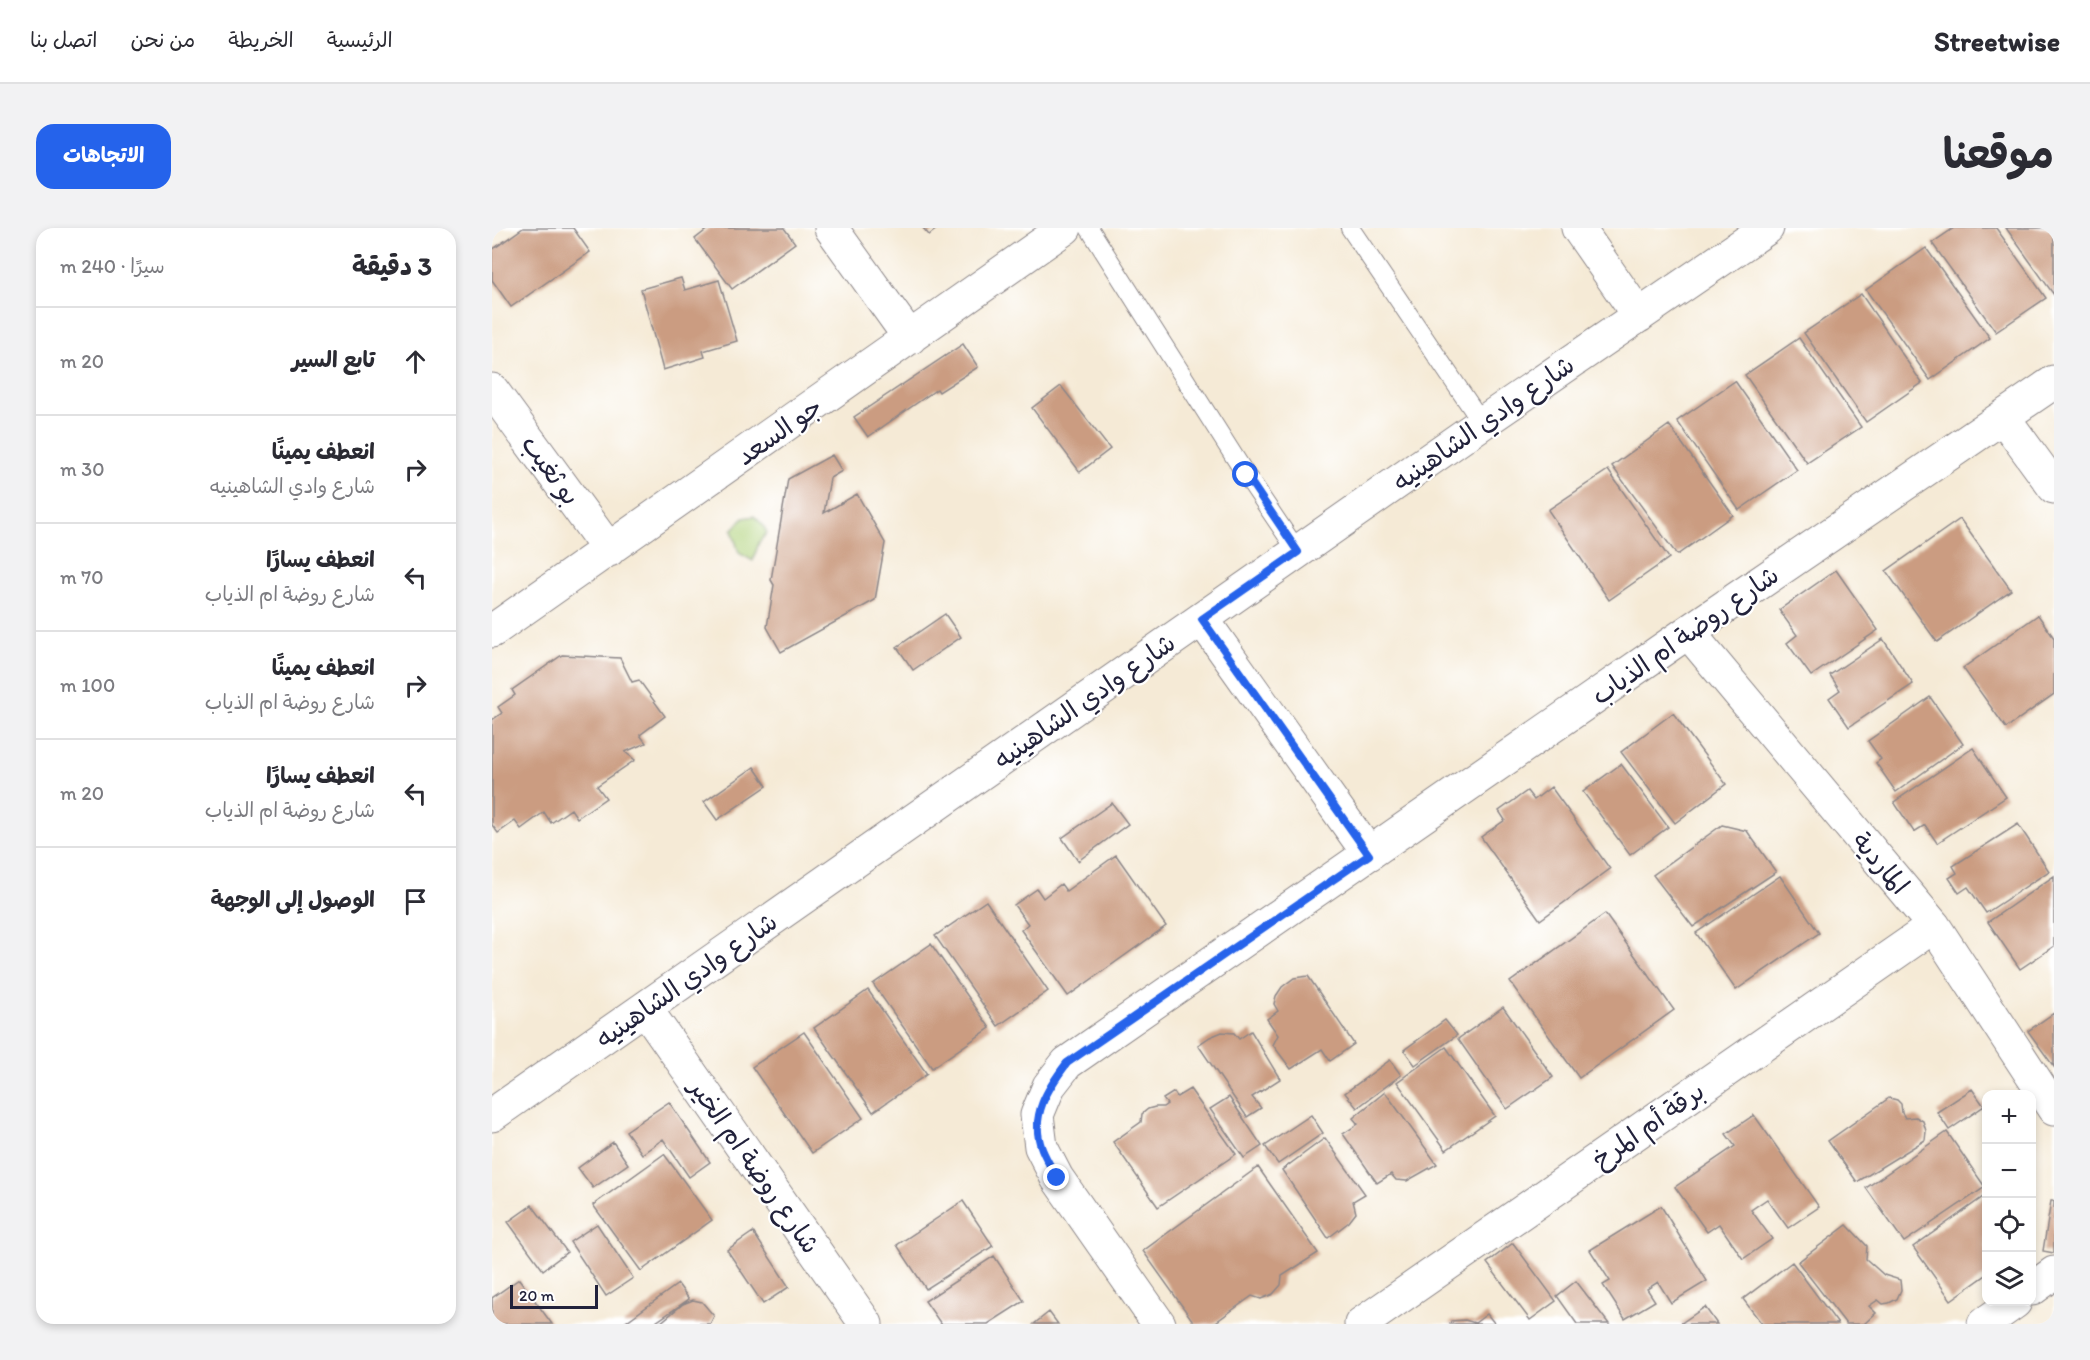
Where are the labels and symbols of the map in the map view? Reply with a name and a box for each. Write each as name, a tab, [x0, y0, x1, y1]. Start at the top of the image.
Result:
street label: شارع وادي الشاهينيه	[1386, 348, 1582, 500]
street label: جو السعد	[730, 390, 828, 472]
street label: بو ثغيب	[515, 429, 587, 511]
route start	[1232, 461, 1258, 487]
street label: شارع روضة ام الذياب	[1585, 558, 1787, 715]
street label: شارع وادي الشاهينيه	[987, 626, 1183, 778]
street label: الماردية	[1846, 825, 1916, 901]
street label: شارع وادي الشاهينيه	[589, 905, 785, 1057]
street label: شارع روضة ام الخير	[678, 1071, 827, 1262]
street label: برقة أم المرخ	[1586, 1075, 1713, 1179]
route end	[1043, 1164, 1069, 1190]
scale bar	[510, 1282, 598, 1310]

